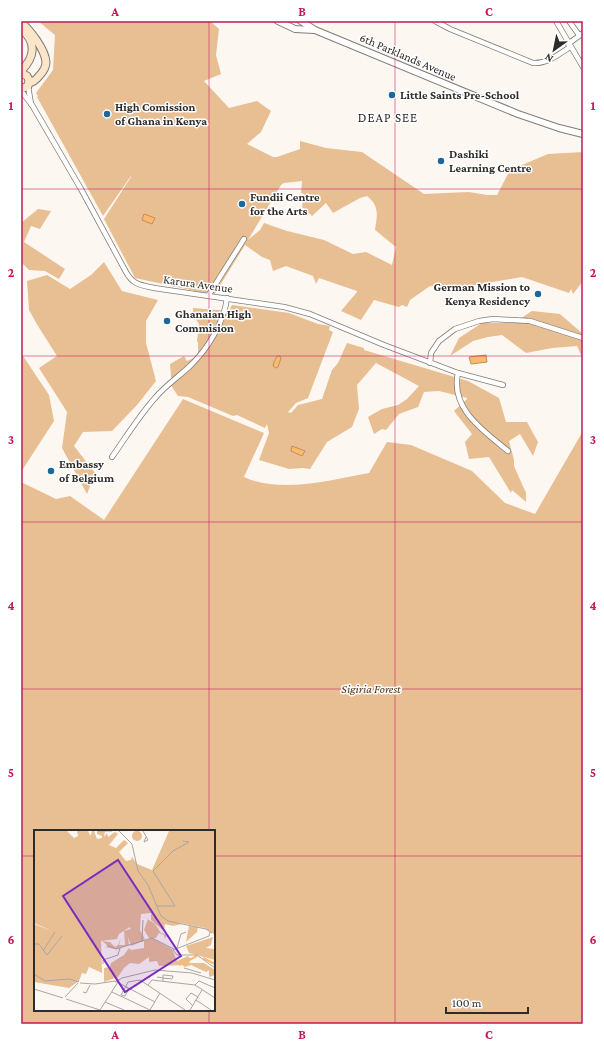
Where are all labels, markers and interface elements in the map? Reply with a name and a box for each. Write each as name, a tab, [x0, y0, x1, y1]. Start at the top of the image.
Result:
text: A	[110, 4, 119, 19]
text: B	[298, 4, 306, 19]
text: C	[485, 4, 493, 19]
street label: 6th Parklands Avenue	[357, 30, 459, 84]
north arrow	[534, 30, 574, 70]
text: N	[542, 51, 555, 65]
place label: Little Saints Pre-School	[400, 88, 520, 102]
marker: Little Saints Pre-School	[387, 90, 397, 100]
text: 1	[9, 98, 14, 113]
text: 1	[591, 98, 596, 113]
place label: High Comission of Ghana in Kenya	[115, 100, 207, 128]
marker: High Comission of Ghana in Kenya	[102, 109, 112, 119]
district label: DEAP SEE	[358, 110, 418, 125]
place label: Dashiki Learning Centre	[449, 147, 532, 175]
marker: Dashiki Learning Centre	[436, 156, 446, 166]
place label: Fundii Centre for the Arts	[250, 190, 320, 218]
marker: Fundii Centre for the Arts	[237, 199, 247, 209]
text: 2	[8, 265, 15, 280]
text: 2	[590, 265, 597, 280]
street label: Karura Avenue	[162, 272, 234, 296]
place label: German Mission to Kenya Residency	[434, 280, 530, 308]
marker: German Mission to Kenya Residency	[533, 289, 543, 299]
place label: Ghanaian High Commision	[175, 307, 252, 335]
marker: Ghanaian High Commision	[162, 316, 172, 326]
text: 3	[8, 432, 14, 447]
text: 3	[590, 432, 596, 447]
place label: Embassy of Belgium	[59, 457, 115, 485]
marker: Embassy of Belgium	[46, 466, 56, 476]
text: 4	[7, 598, 15, 613]
text: 4	[589, 598, 597, 613]
park label: Sigiria Forest	[341, 682, 401, 696]
text: 5	[8, 765, 14, 780]
text: 5	[590, 765, 596, 780]
inset map	[34, 830, 215, 1011]
text: 6	[7, 932, 15, 947]
text: 6	[589, 932, 597, 947]
scale bar	[446, 989, 528, 1015]
text: 100 m	[452, 996, 482, 1010]
text: A	[110, 1027, 119, 1042]
text: B	[298, 1027, 306, 1042]
text: C	[485, 1027, 493, 1042]

